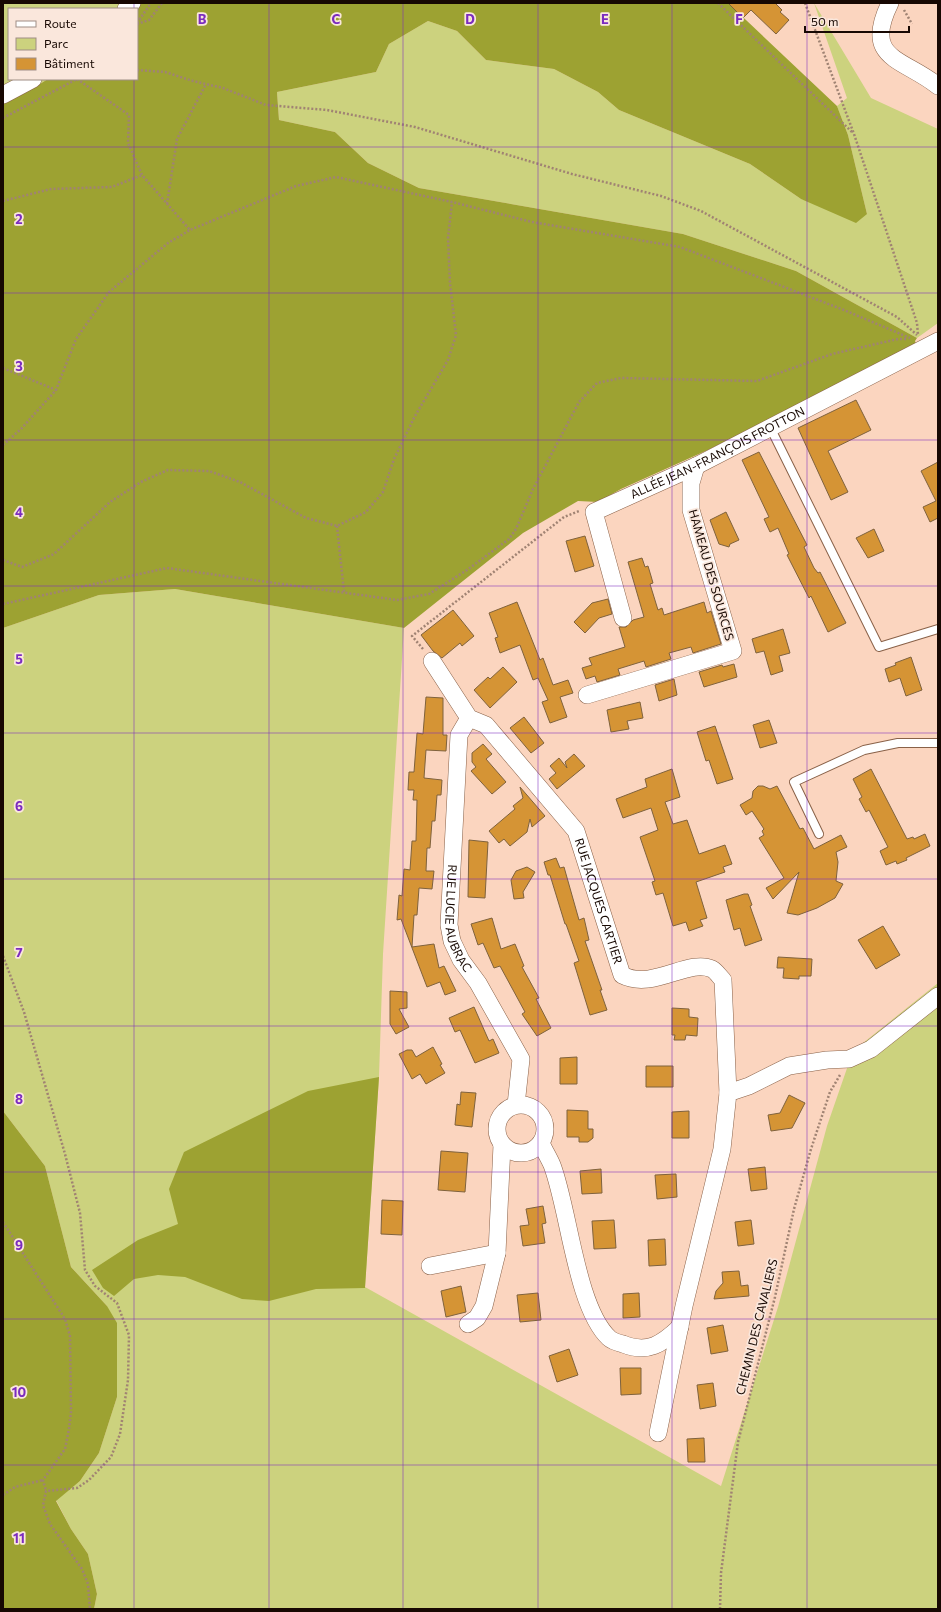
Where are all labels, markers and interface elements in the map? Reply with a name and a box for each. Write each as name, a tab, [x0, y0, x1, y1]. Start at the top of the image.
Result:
legend	[8, 8, 138, 80]
scale bar	[805, 8, 909, 34]
text: B	[198, 11, 207, 27]
text: C	[332, 11, 341, 27]
text: D	[465, 11, 475, 27]
text: E	[601, 11, 609, 27]
text: F	[735, 11, 743, 27]
text: 50 m	[811, 14, 839, 28]
text: Route	[44, 16, 77, 30]
text: Parc	[44, 36, 68, 50]
text: Bâtiment	[44, 56, 95, 70]
text: 2	[15, 211, 23, 227]
text: 3	[15, 358, 23, 374]
street label: ALLÉE JEAN-FRANÇOIS FROTTON	[628, 403, 807, 501]
text: 4	[15, 504, 23, 520]
street label: HAMEAU DES SOURCES	[686, 507, 737, 642]
text: 5	[15, 651, 23, 667]
text: 6	[15, 798, 23, 814]
street label: RUE JACQUES CARTIER	[573, 836, 626, 965]
street label: RUE LUCIE AUBRAC	[443, 864, 475, 974]
text: 7	[15, 944, 23, 960]
text: 8	[15, 1091, 23, 1107]
text: 9	[15, 1237, 23, 1253]
street label: CHEMIN DES CAVALIERS	[732, 1257, 780, 1396]
text: 10	[12, 1384, 27, 1400]
text: 11	[13, 1530, 25, 1546]

